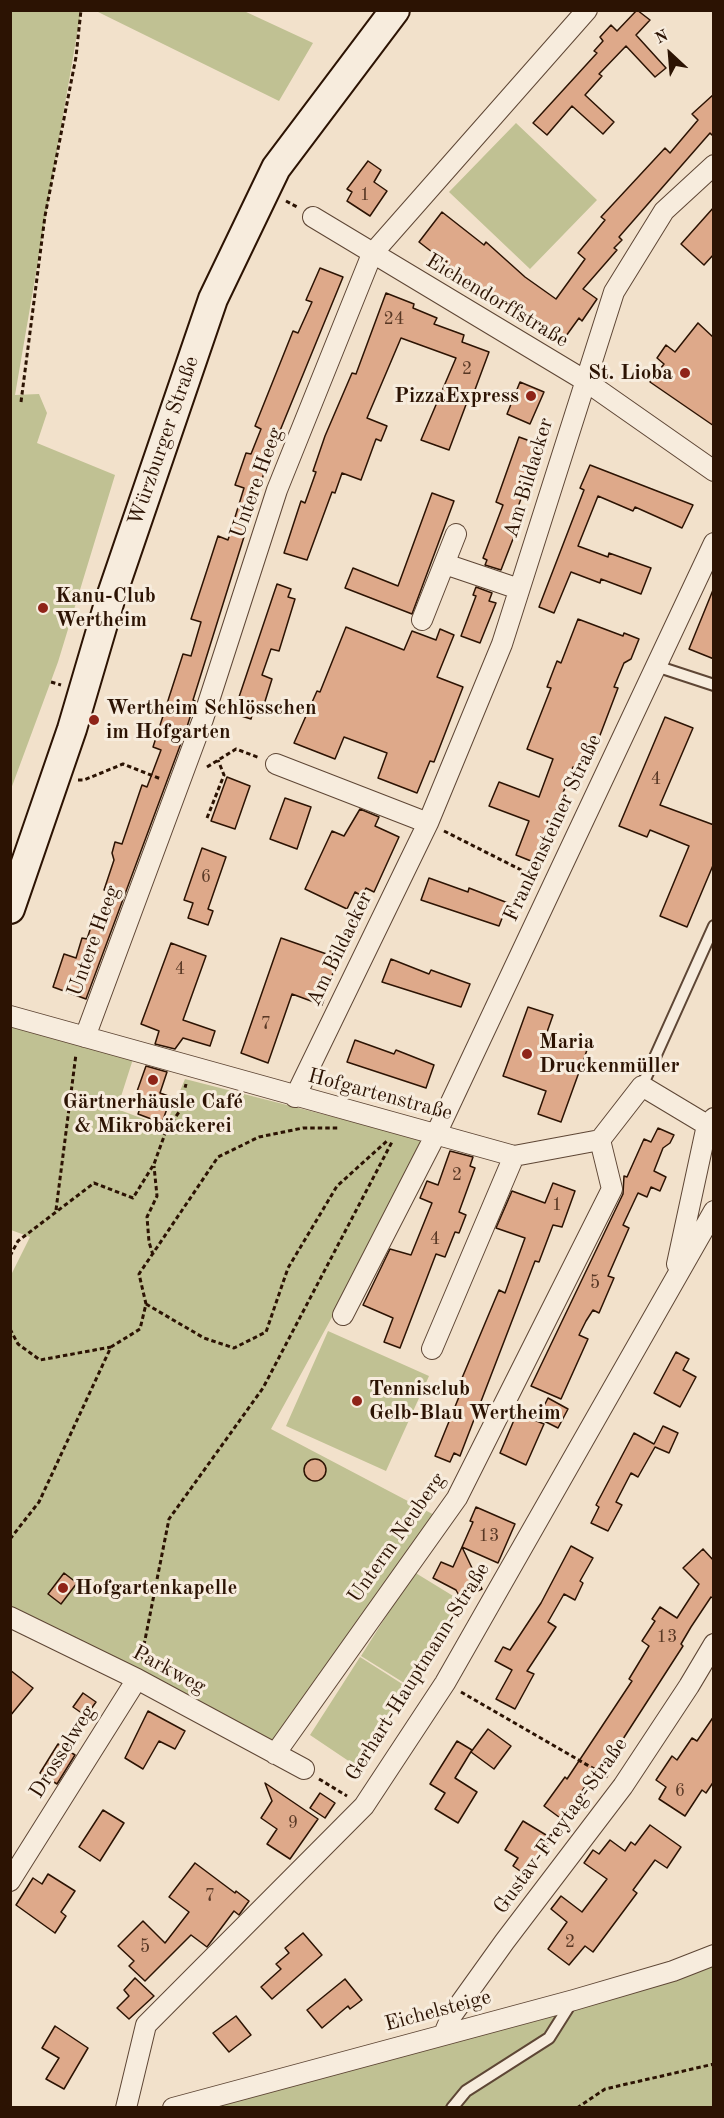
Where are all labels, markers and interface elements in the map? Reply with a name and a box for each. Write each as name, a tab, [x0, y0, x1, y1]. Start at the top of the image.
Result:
north arrow	[640, 24, 700, 84]
text: N	[653, 28, 671, 48]
house number: 1	[360, 184, 370, 206]
street label: Eichendorffstraße	[421, 249, 573, 353]
house number: 24	[384, 308, 404, 330]
street label: Würzburger Straße	[123, 353, 205, 529]
house number: 2	[462, 358, 472, 380]
place label: St. Lioba	[588, 360, 673, 386]
marker: St. Lioba	[678, 366, 692, 380]
place label: PizzaExpress	[394, 383, 519, 409]
marker: PizzaExpress	[524, 389, 538, 403]
street label: Am Bildacker	[499, 415, 559, 541]
street label: Untere Heeg	[225, 424, 289, 542]
place label: Kanu-Club Wertheim	[55, 583, 156, 633]
marker: Kanu-Club Wertheim	[36, 601, 50, 615]
place label: Wertheim Schlösschen im Hofgarten	[106, 695, 317, 745]
marker: Wertheim Schlösschen im Hofgarten	[87, 713, 101, 727]
street label: Frankensteiner Straße	[499, 730, 607, 926]
house number: 4	[651, 768, 661, 790]
house number: 6	[201, 866, 211, 888]
street label: Untere Heeg	[62, 882, 126, 1000]
street label: Am Bildacker	[301, 888, 379, 1010]
house number: 4	[175, 958, 185, 980]
house number: 7	[261, 1013, 271, 1035]
place label: Maria Druckenmüller	[539, 1029, 680, 1079]
marker: Maria Druckenmüller	[520, 1047, 534, 1061]
street label: Hofgartenstraße	[305, 1064, 455, 1126]
marker: Gärtnerhäusle Café & Mikrobäckerei	[146, 1073, 160, 1087]
place label: Gärtnerhäusle Café & Mikrobäckerei	[63, 1089, 243, 1139]
house number: 2	[452, 1164, 462, 1186]
house number: 1	[552, 1194, 562, 1216]
house number: 4	[430, 1228, 440, 1250]
house number: 5	[590, 1272, 600, 1294]
place label: Tennisclub Gelb-Blau Wertheim	[369, 1376, 561, 1426]
marker: Tennisclub Gelb-Blau Wertheim	[350, 1394, 364, 1408]
street label: Unterm Neuberg	[343, 1468, 451, 1608]
house number: 13	[479, 1525, 499, 1547]
street label: Gerhart-Hauptmann-Straße	[340, 1558, 496, 1786]
place label: Hofgartenkapelle	[75, 1575, 237, 1601]
marker: Hofgartenkapelle	[56, 1581, 70, 1595]
house number: 13	[657, 1626, 677, 1648]
street label: Parkweg	[128, 1640, 210, 1700]
street label: Drosselweg	[24, 1701, 102, 1803]
street label: Gustav-Freytag-Straße	[489, 1733, 633, 1919]
house number: 6	[675, 1780, 685, 1802]
house number: 9	[288, 1812, 298, 1834]
house number: 7	[205, 1885, 215, 1907]
house number: 2	[565, 1931, 575, 1953]
house number: 5	[140, 1936, 150, 1958]
street label: Eichelsteige	[382, 1985, 494, 2037]

